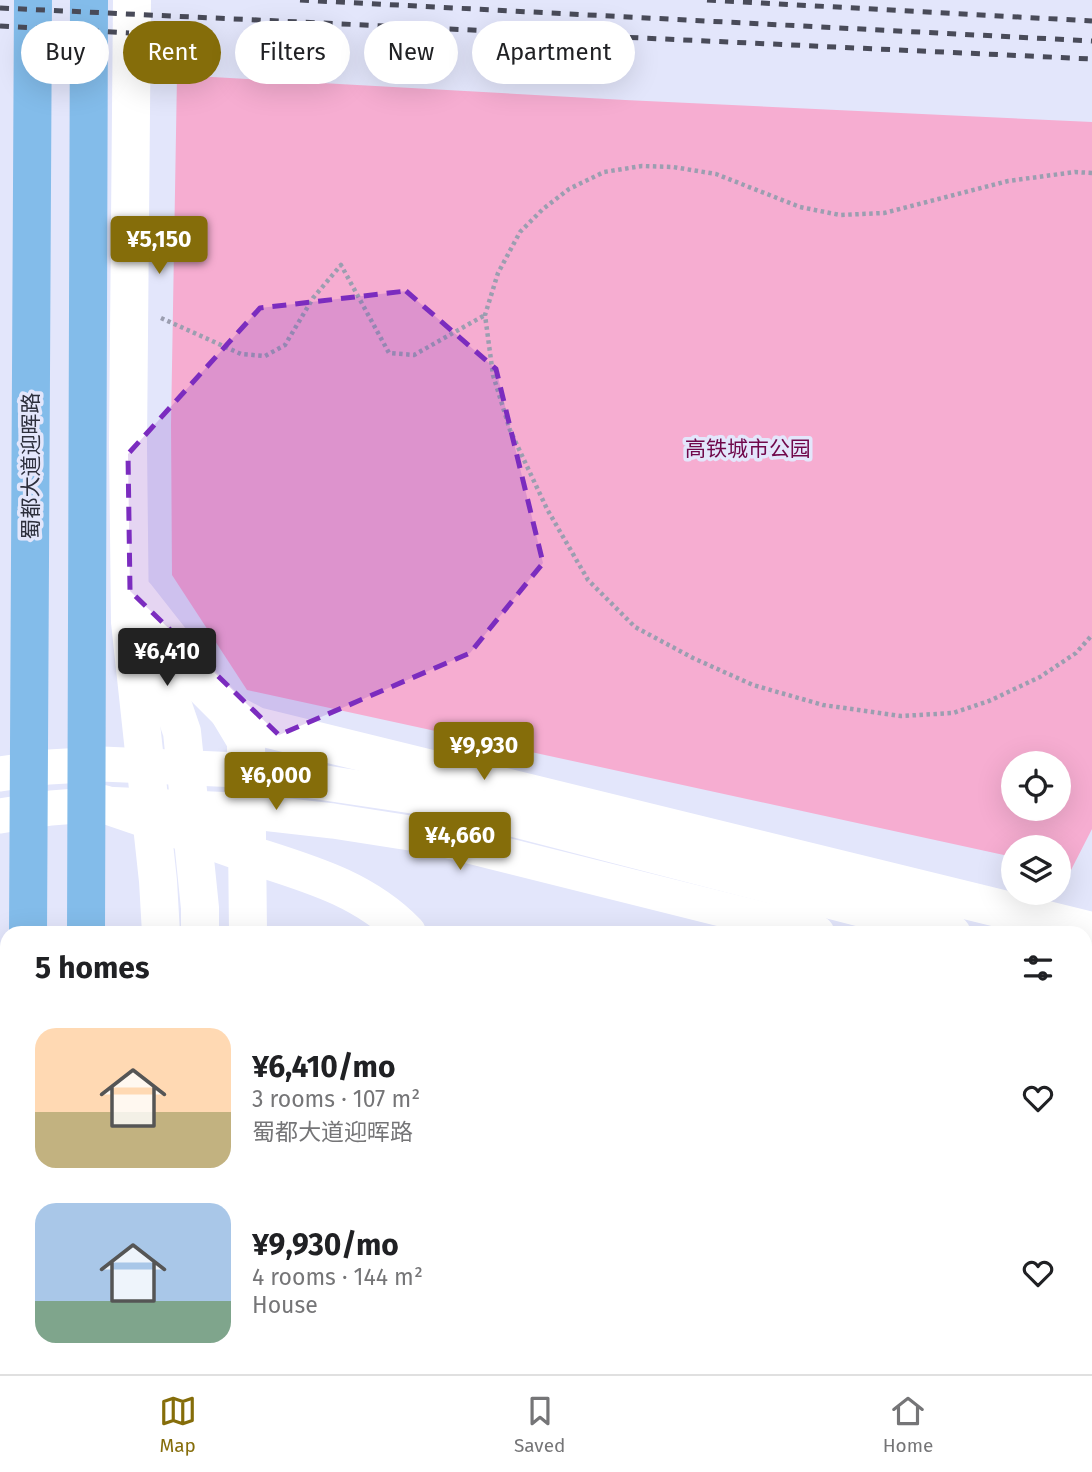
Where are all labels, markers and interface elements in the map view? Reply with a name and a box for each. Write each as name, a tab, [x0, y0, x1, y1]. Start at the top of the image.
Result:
chip: Buy	[21, 21, 109, 84]
chip: Rent	[123, 21, 221, 84]
chip: Filters	[235, 21, 350, 84]
chip: New	[364, 21, 458, 84]
chip: Apartment	[472, 21, 635, 84]
pin: ¥5,150	[102, 216, 216, 276]
text: ¥5,150	[127, 225, 191, 253]
street label: 蜀都大道迎晖路	[18, 393, 44, 540]
park label: 高铁城市公园	[685, 436, 811, 462]
pin: ¥6,410	[110, 628, 224, 688]
text: ¥6,410	[134, 637, 200, 665]
pin: ¥9,930	[427, 722, 541, 782]
text: ¥9,930	[450, 731, 518, 759]
map controls	[1001, 751, 1071, 905]
button: locate	[1001, 751, 1071, 821]
pin: ¥6,000	[219, 752, 333, 812]
text: ¥6,000	[241, 761, 311, 789]
pin: ¥4,660	[403, 812, 517, 872]
text: ¥4,660	[425, 821, 495, 849]
button: layers	[1001, 835, 1071, 905]
icon: filters	[1019, 949, 1057, 987]
text: 5 homes	[35, 950, 149, 986]
text: ¥6,410/mo	[252, 1049, 395, 1085]
icon: home	[91, 1056, 175, 1140]
icon: heart	[1019, 1079, 1057, 1117]
text: 3 rooms · 107 m²	[252, 1085, 420, 1113]
text: 蜀都大道迎晖路	[252, 1118, 413, 1146]
text: ¥9,930/mo	[252, 1227, 399, 1263]
icon: home	[91, 1231, 175, 1315]
icon: heart	[1019, 1254, 1057, 1292]
text: 4 rooms · 144 m²	[252, 1263, 423, 1291]
text: House	[252, 1291, 318, 1319]
tab: Map	[159, 1392, 197, 1457]
tab: Saved	[514, 1392, 565, 1457]
tab: Home	[883, 1392, 933, 1457]

